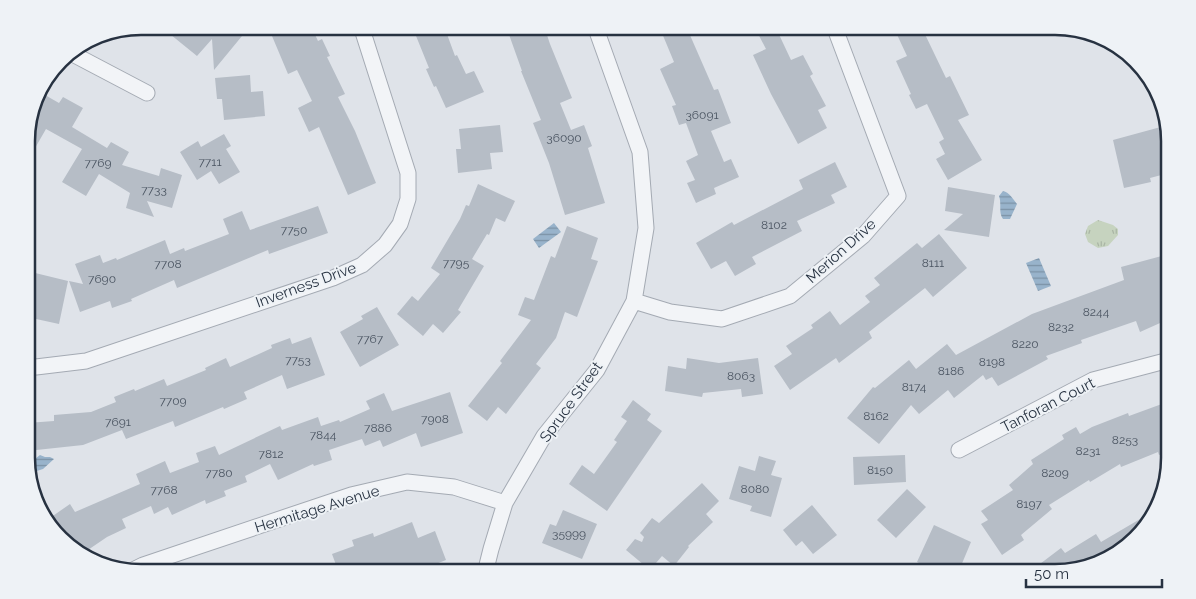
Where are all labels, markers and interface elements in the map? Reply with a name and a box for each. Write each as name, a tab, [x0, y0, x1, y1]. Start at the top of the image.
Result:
house number: 36091	[685, 108, 719, 122]
house number: 36090	[546, 131, 582, 145]
house number: 7711	[198, 155, 222, 169]
house number: 7769	[84, 156, 112, 170]
house number: 7733	[141, 183, 167, 197]
street label: Merion Drive	[802, 215, 880, 287]
house number: 8102	[761, 218, 787, 232]
house number: 7750	[281, 223, 307, 237]
house number: 7795	[443, 256, 470, 270]
house number: 8111	[922, 256, 944, 270]
house number: 7708	[154, 257, 182, 271]
street label: Inverness Drive	[253, 258, 359, 312]
house number: 7690	[88, 272, 116, 286]
house number: 8244	[1083, 305, 1110, 319]
house number: 8232	[1048, 320, 1074, 334]
house number: 7767	[357, 332, 384, 346]
house number: 8220	[1012, 337, 1038, 351]
house number: 7753	[285, 353, 311, 367]
house number: 8198	[979, 355, 1005, 369]
street label: Spruce Street	[536, 358, 606, 446]
house number: 8186	[938, 364, 964, 378]
house number: 8063	[727, 369, 755, 383]
street label: Tanforan Court	[998, 374, 1098, 436]
house number: 8174	[902, 380, 927, 394]
house number: 7709	[159, 394, 187, 408]
house number: 8162	[863, 409, 889, 423]
house number: 7908	[421, 412, 449, 426]
house number: 7691	[105, 415, 131, 429]
house number: 7886	[364, 421, 392, 435]
house number: 7844	[310, 428, 337, 442]
house number: 8253	[1112, 433, 1138, 447]
house number: 8231	[1076, 444, 1100, 458]
house number: 7812	[259, 447, 283, 461]
house number: 8150	[867, 463, 893, 477]
house number: 7780	[205, 466, 233, 480]
house number: 8209	[1041, 466, 1069, 480]
street label: Hermitage Avenue	[253, 481, 382, 537]
house number: 8080	[741, 482, 769, 496]
house number: 7768	[150, 483, 178, 497]
house number: 8197	[1016, 497, 1042, 511]
house number: 35999	[552, 527, 586, 541]
scale bar	[1026, 556, 1162, 588]
text: 50 m	[1034, 565, 1069, 583]

